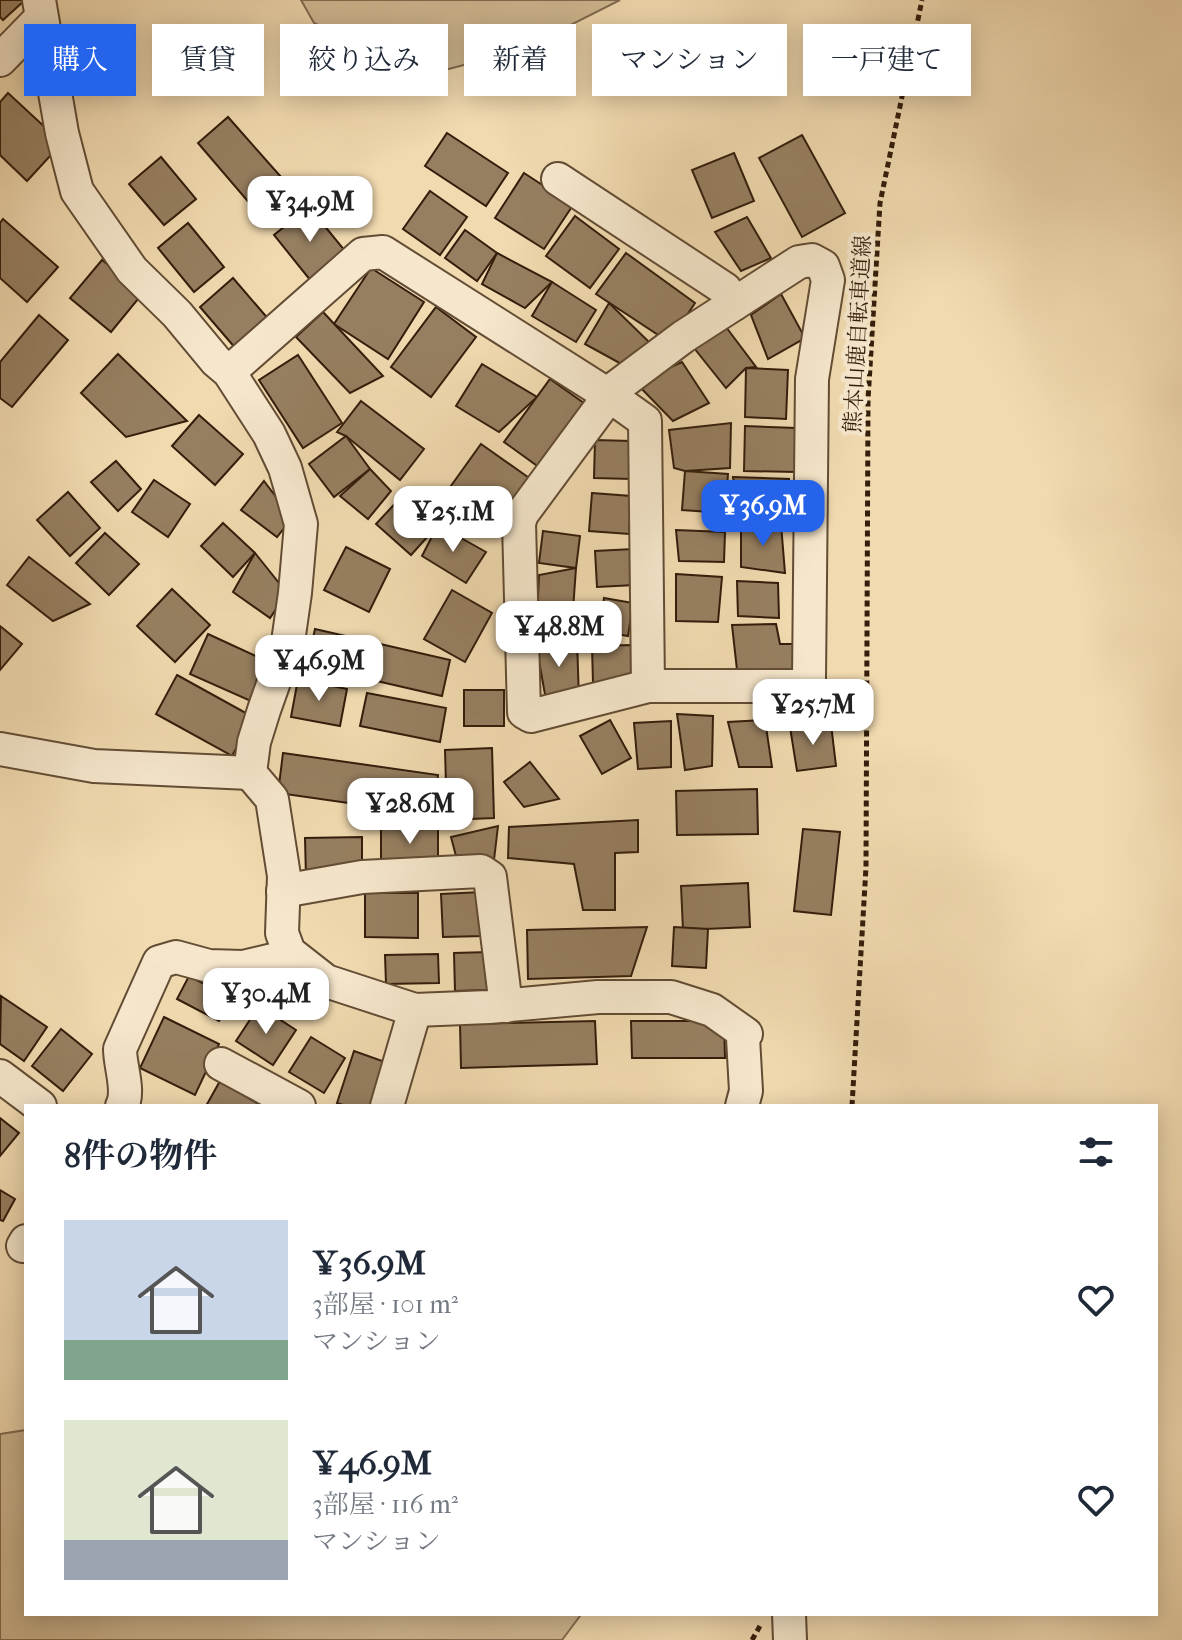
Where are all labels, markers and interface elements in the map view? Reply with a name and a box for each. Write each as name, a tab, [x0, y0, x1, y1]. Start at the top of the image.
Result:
chip: 購入	[24, 24, 136, 96]
chip: 賃貸	[152, 24, 264, 96]
chip: 絞り込み	[280, 24, 448, 96]
chip: 新着	[464, 24, 576, 96]
chip: マンション	[592, 24, 787, 96]
chip: 一戸建て	[803, 24, 971, 96]
pin: ¥34.9M	[245, 176, 375, 244]
text: ¥34.9M	[266, 186, 354, 217]
street label: 熊本山鹿自転車道線	[840, 234, 876, 434]
pin: ¥36.9M	[698, 480, 828, 548]
pin: ¥25.1M	[388, 486, 518, 554]
text: ¥36.9M	[719, 490, 807, 521]
text: ¥25.1M	[412, 496, 494, 527]
pin: ¥48.8M	[494, 601, 624, 669]
text: ¥48.8M	[514, 611, 604, 642]
pin: ¥46.9M	[254, 635, 384, 703]
text: ¥46.9M	[273, 645, 365, 676]
pin: ¥25.7M	[748, 679, 878, 747]
text: ¥25.7M	[771, 689, 855, 720]
pin: ¥28.6M	[345, 778, 475, 846]
text: ¥28.6M	[365, 788, 455, 819]
pin: ¥30.4M	[201, 968, 331, 1036]
text: ¥30.4M	[221, 978, 311, 1009]
icon: filters	[1074, 1130, 1118, 1174]
text: 8件の物件	[64, 1136, 217, 1176]
text: ¥36.9M	[312, 1243, 426, 1283]
icon: home	[128, 1252, 224, 1348]
icon: heart	[1074, 1278, 1118, 1322]
text: 3部屋 · 101 m²	[312, 1289, 458, 1320]
text: マンション	[312, 1326, 441, 1357]
text: ¥46.9M	[312, 1443, 432, 1483]
icon: home	[128, 1452, 224, 1548]
icon: heart	[1074, 1478, 1118, 1522]
text: 3部屋 · 116 m²	[312, 1489, 458, 1520]
text: マンション	[312, 1526, 441, 1557]

